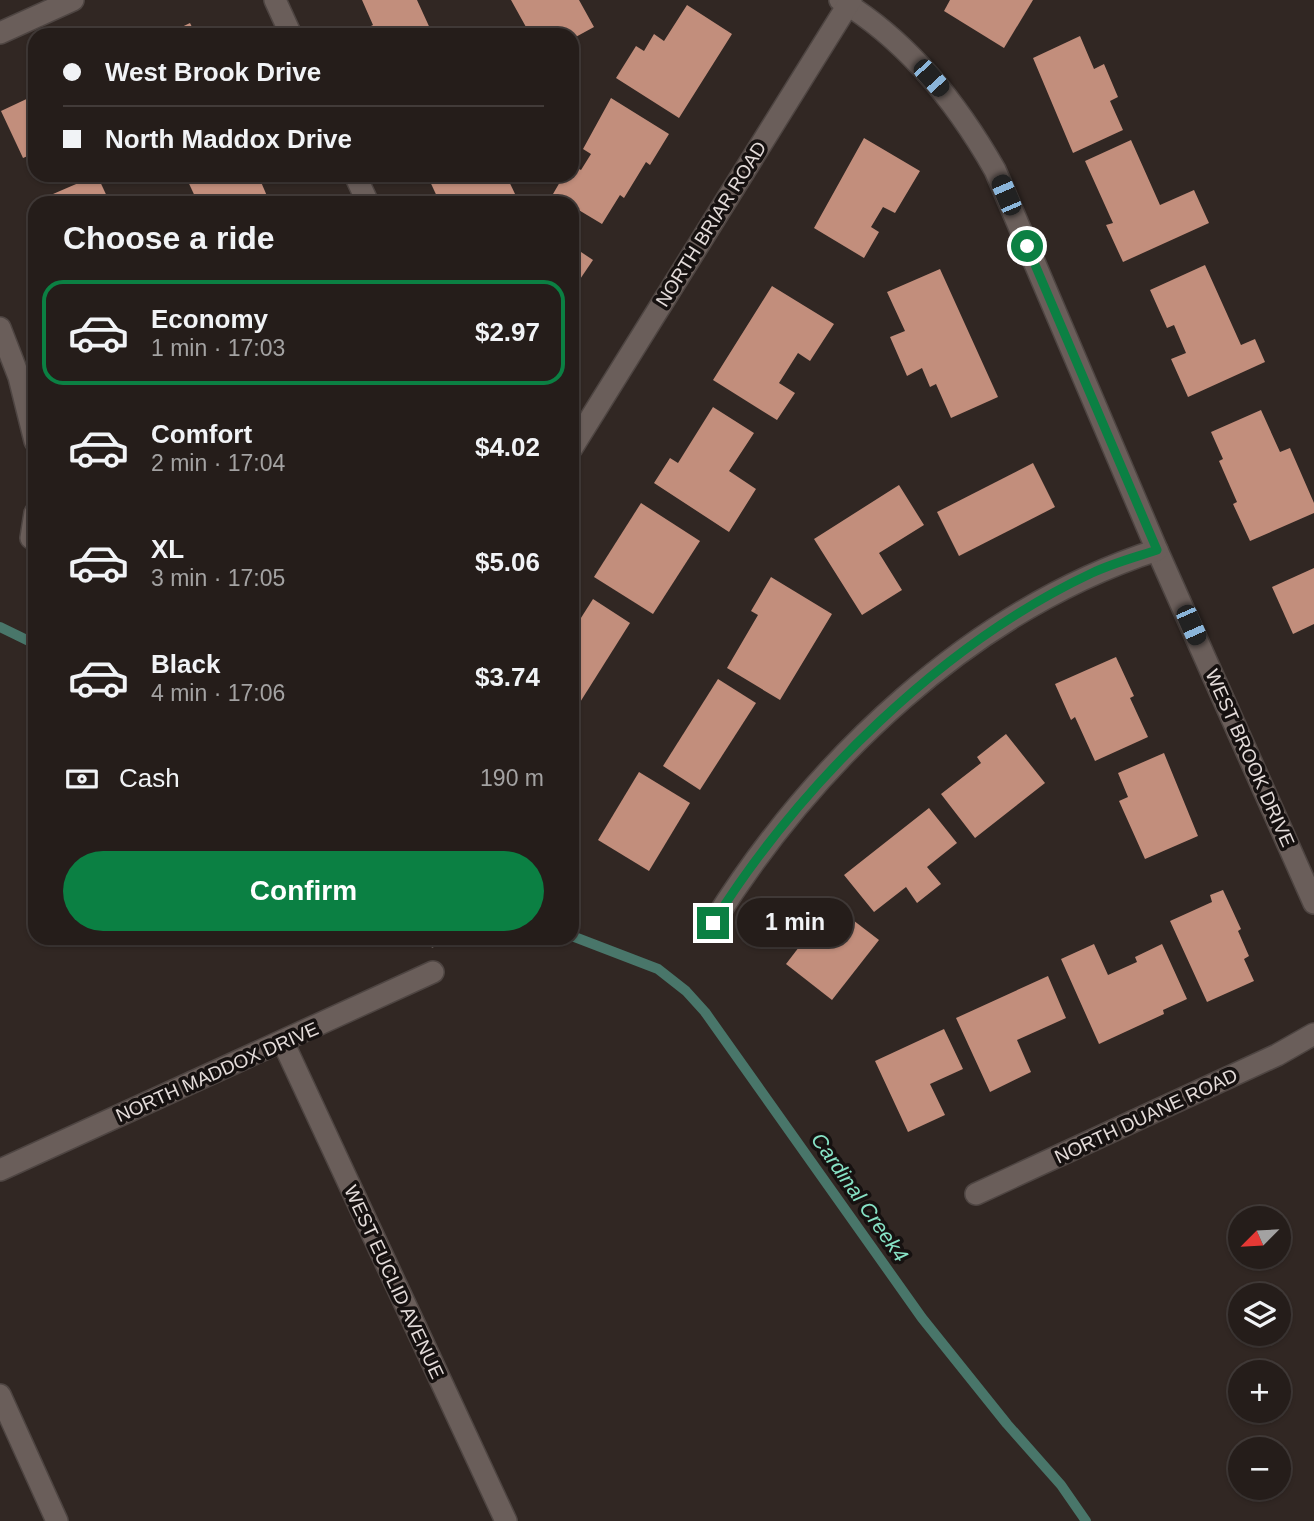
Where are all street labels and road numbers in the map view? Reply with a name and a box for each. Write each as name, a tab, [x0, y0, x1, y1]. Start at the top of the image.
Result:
street label: NORTH BRIAR ROAD	[652, 138, 770, 310]
street label: WEST BROOK DRIVE	[1201, 666, 1299, 850]
street label: NORTH MADDOX DRIVE	[113, 1018, 321, 1126]
street label: NORTH DUANE ROAD	[1051, 1064, 1241, 1168]
street label: WEST EUCLID AVENUE	[340, 1182, 448, 1382]

